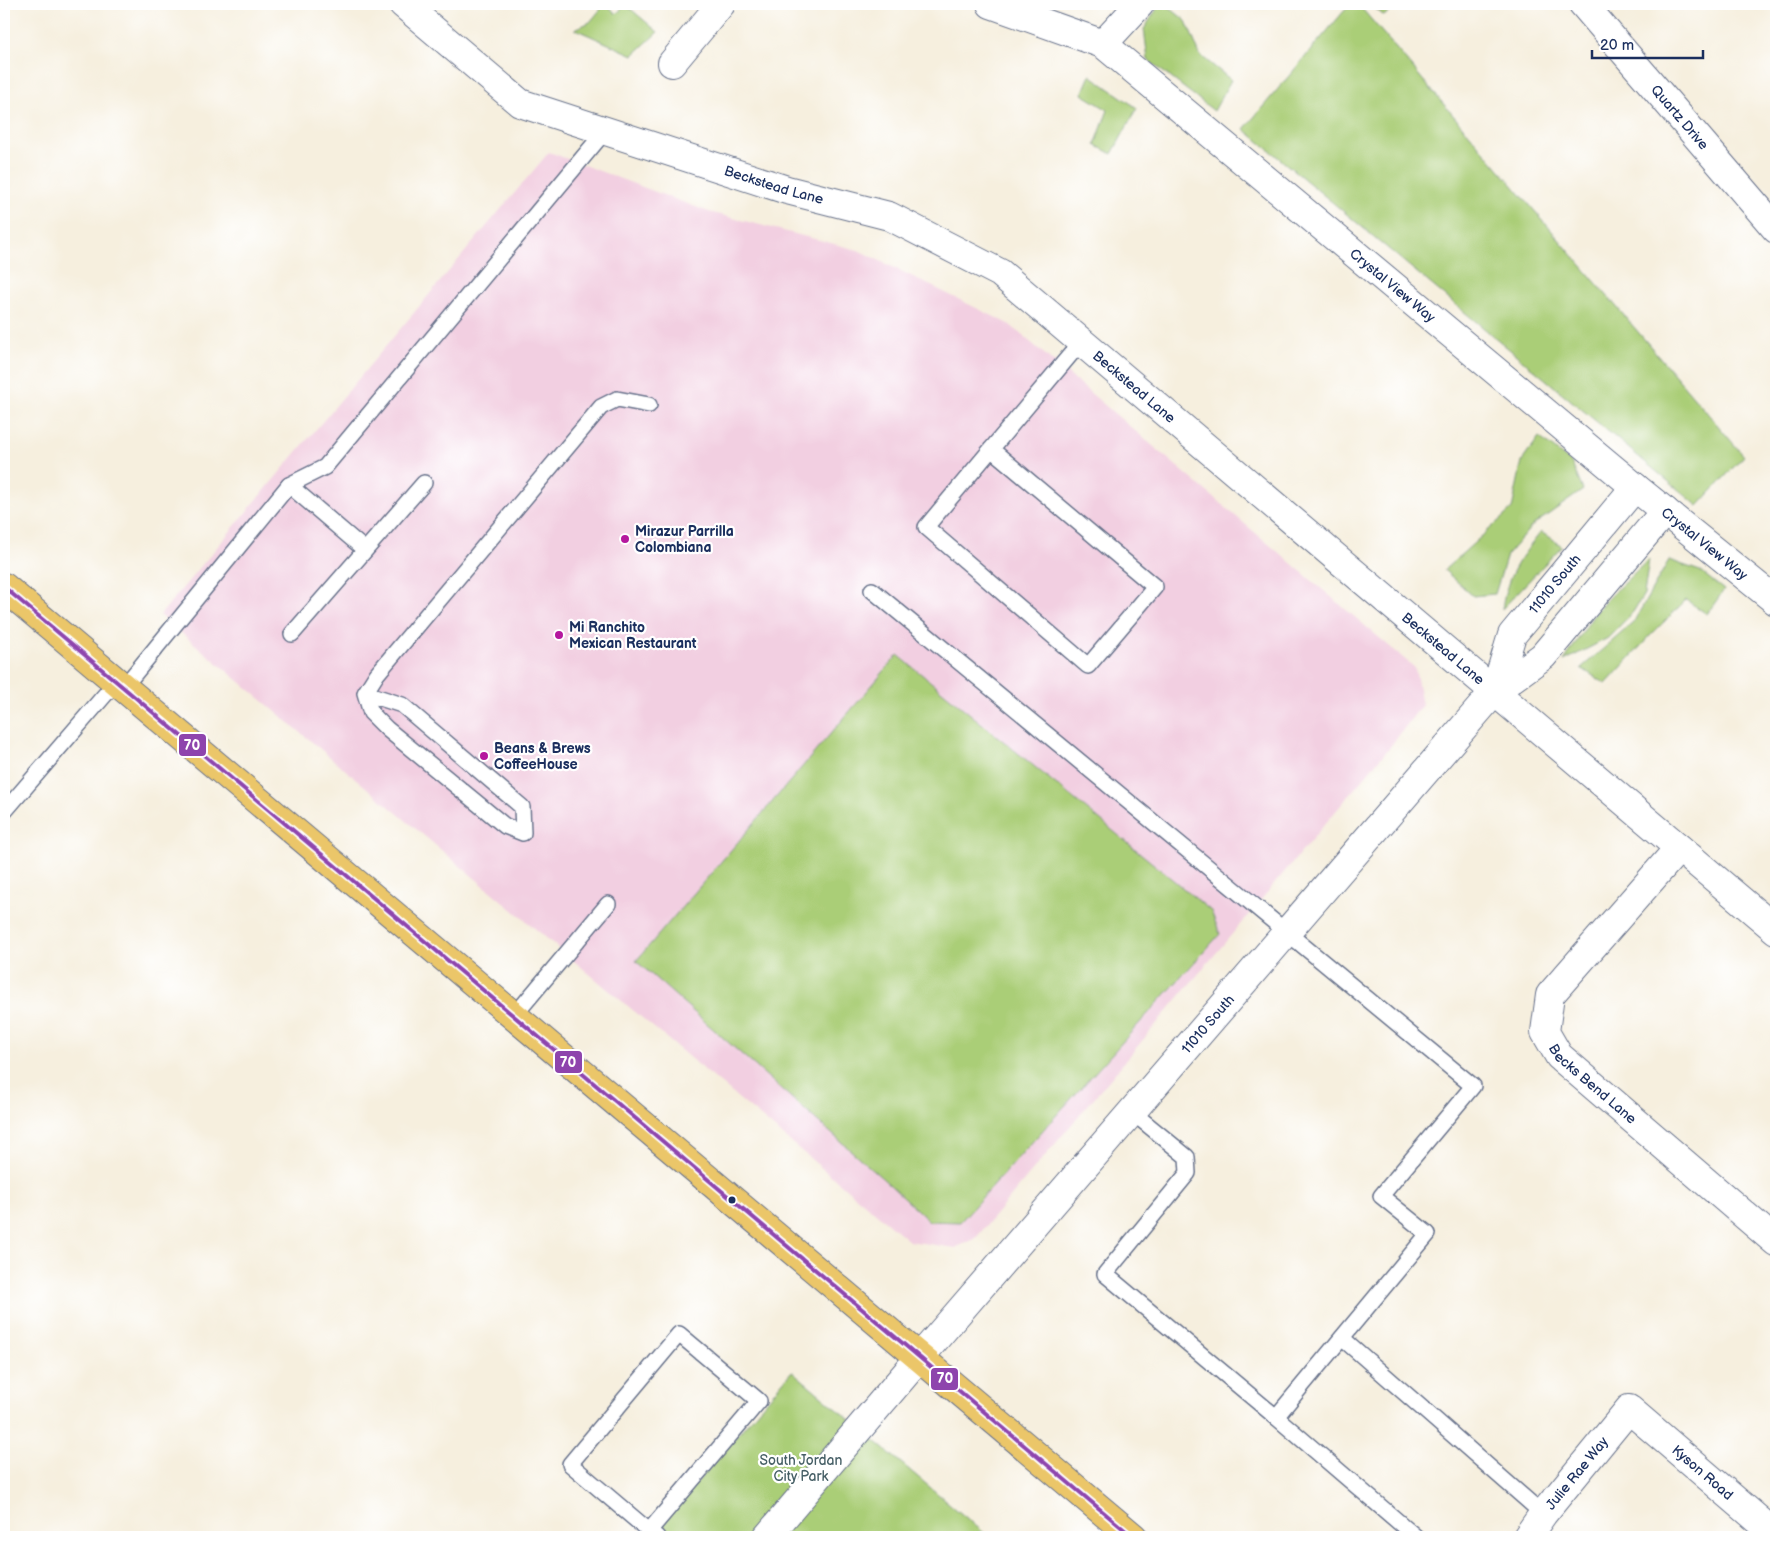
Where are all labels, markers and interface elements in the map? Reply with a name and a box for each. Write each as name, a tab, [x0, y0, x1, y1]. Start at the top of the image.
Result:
scale bar	[1592, 28, 1704, 60]
text: 20 m	[1600, 36, 1634, 55]
street label: Quartz Drive	[1648, 81, 1712, 153]
street label: Beckstead Lane	[722, 162, 825, 207]
street label: Crystal View Way	[1346, 245, 1440, 326]
street label: Beckstead Lane	[1089, 347, 1179, 426]
street label: Crystal View Way	[1658, 503, 1752, 584]
place label: Mirazur Parrilla Colombiana	[635, 523, 734, 556]
marker: Mirazur Parrilla Colombiana	[619, 533, 631, 545]
street label: 11010 South	[1525, 550, 1584, 617]
street label: Beckstead Lane	[1399, 609, 1488, 688]
place label: Mi Ranchito Mexican Restaurant	[569, 619, 697, 652]
marker: Mi Ranchito Mexican Restaurant	[553, 629, 565, 641]
line badge: 70	[178, 733, 207, 757]
text: 70	[184, 737, 201, 754]
place label: Beans & Brews CoffeeHouse	[494, 740, 591, 773]
marker: Beans & Brews CoffeeHouse	[478, 750, 490, 762]
street label: 11010 South	[1177, 991, 1238, 1057]
street label: Becks Bend Lane	[1545, 1041, 1640, 1127]
line badge: 70	[554, 1050, 583, 1074]
text: 70	[560, 1054, 577, 1071]
unlabelled marker	[727, 1195, 737, 1205]
line badge: 70	[930, 1367, 959, 1391]
text: 70	[937, 1370, 954, 1387]
street label: Julie Rae Way	[1542, 1433, 1612, 1513]
street label: Kyson Road	[1669, 1441, 1737, 1503]
park label: South Jordan City Park	[760, 1452, 842, 1485]

